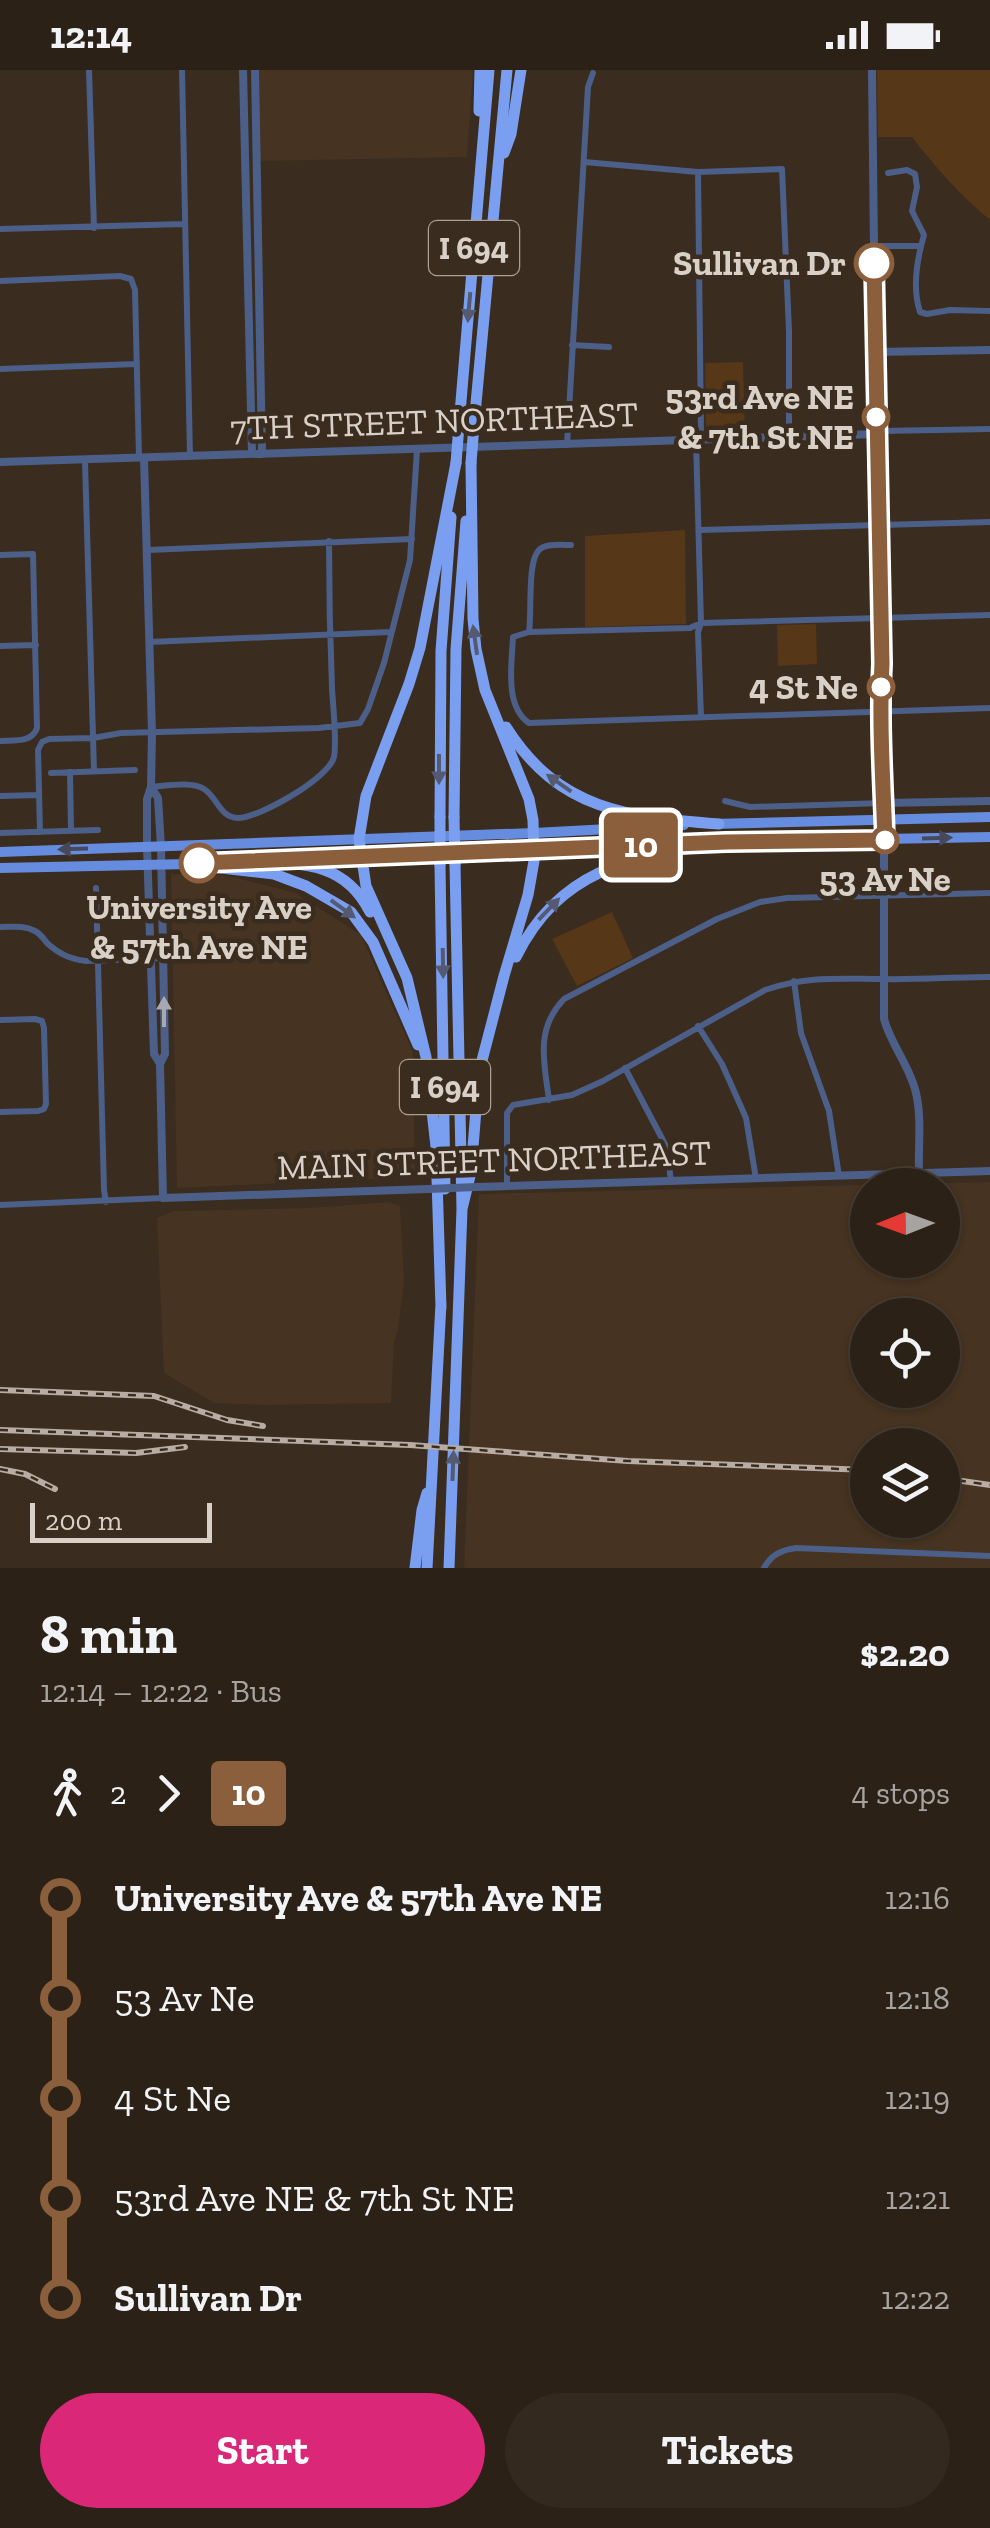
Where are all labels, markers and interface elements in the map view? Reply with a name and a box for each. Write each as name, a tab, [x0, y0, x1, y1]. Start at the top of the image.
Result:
text: 12:14	[50, 12, 132, 58]
road number: I 694	[429, 221, 519, 275]
place label: Sullivan Dr	[673, 242, 846, 284]
marker: Sullivan Dr	[855, 244, 893, 282]
one-way arrow	[461, 291, 477, 323]
place label: 53rd Ave NE & 7th St NE	[665, 376, 854, 458]
street label: 7TH STREET NORTHEAST	[229, 393, 639, 449]
marker: 53rd Ave NE & 7th St NE	[863, 404, 889, 430]
one-way arrow	[467, 624, 483, 656]
place label: 4 St Ne	[749, 666, 858, 708]
marker: 4 St Ne	[868, 674, 894, 700]
one-way arrow	[431, 753, 447, 785]
one-way arrow	[546, 774, 572, 793]
line badge: 10	[596, 812, 686, 878]
text: 10	[624, 824, 658, 866]
marker: 53 Av Ne	[872, 827, 898, 853]
one-way arrow	[922, 830, 954, 846]
one-way arrow	[57, 842, 89, 858]
marker: University Ave & 57th Ave NE	[180, 844, 218, 882]
place label: 53 Av Ne	[819, 858, 951, 900]
place label: University Ave & 57th Ave NE	[86, 886, 312, 968]
one-way arrow	[330, 898, 356, 918]
one-way arrow	[537, 898, 560, 922]
one-way arrow	[435, 947, 451, 979]
one-way arrow	[156, 995, 172, 1027]
road number: I 694	[400, 1060, 490, 1114]
street label: MAIN STREET NORTHEAST	[276, 1131, 712, 1189]
north arrow	[850, 1168, 960, 1278]
map controls	[850, 1168, 960, 1538]
button: locate	[850, 1298, 960, 1408]
button: layers	[850, 1428, 960, 1538]
one-way arrow	[445, 1449, 461, 1481]
scale bar	[30, 1498, 212, 1542]
text: 200 m	[45, 1504, 122, 1537]
text: 8 min	[40, 1601, 177, 1667]
text: $2.20	[860, 1630, 950, 1676]
text: 12:14 – 12:22 · Bus	[40, 1672, 282, 1710]
icon: walk	[40, 1766, 95, 1821]
icon: forward	[141, 1766, 196, 1821]
text: 10	[231, 1772, 266, 1814]
text: 2	[110, 1774, 126, 1812]
text: 4 stops	[852, 1774, 950, 1812]
text: University Ave & 57th Ave NE	[114, 1875, 602, 1921]
text: 12:16	[885, 1879, 950, 1917]
text: 53 Av Ne	[114, 1975, 255, 2021]
text: 12:18	[884, 1979, 950, 2017]
text: 4 St Ne	[114, 2075, 231, 2121]
text: 12:19	[885, 2079, 950, 2117]
text: 53rd Ave NE & 7th St NE	[114, 2175, 515, 2221]
text: 12:21	[885, 2179, 950, 2217]
text: Sullivan Dr	[114, 2275, 302, 2321]
text: 12:22	[881, 2279, 950, 2317]
button: Start	[40, 2393, 485, 2508]
button: Tickets	[505, 2393, 950, 2508]

